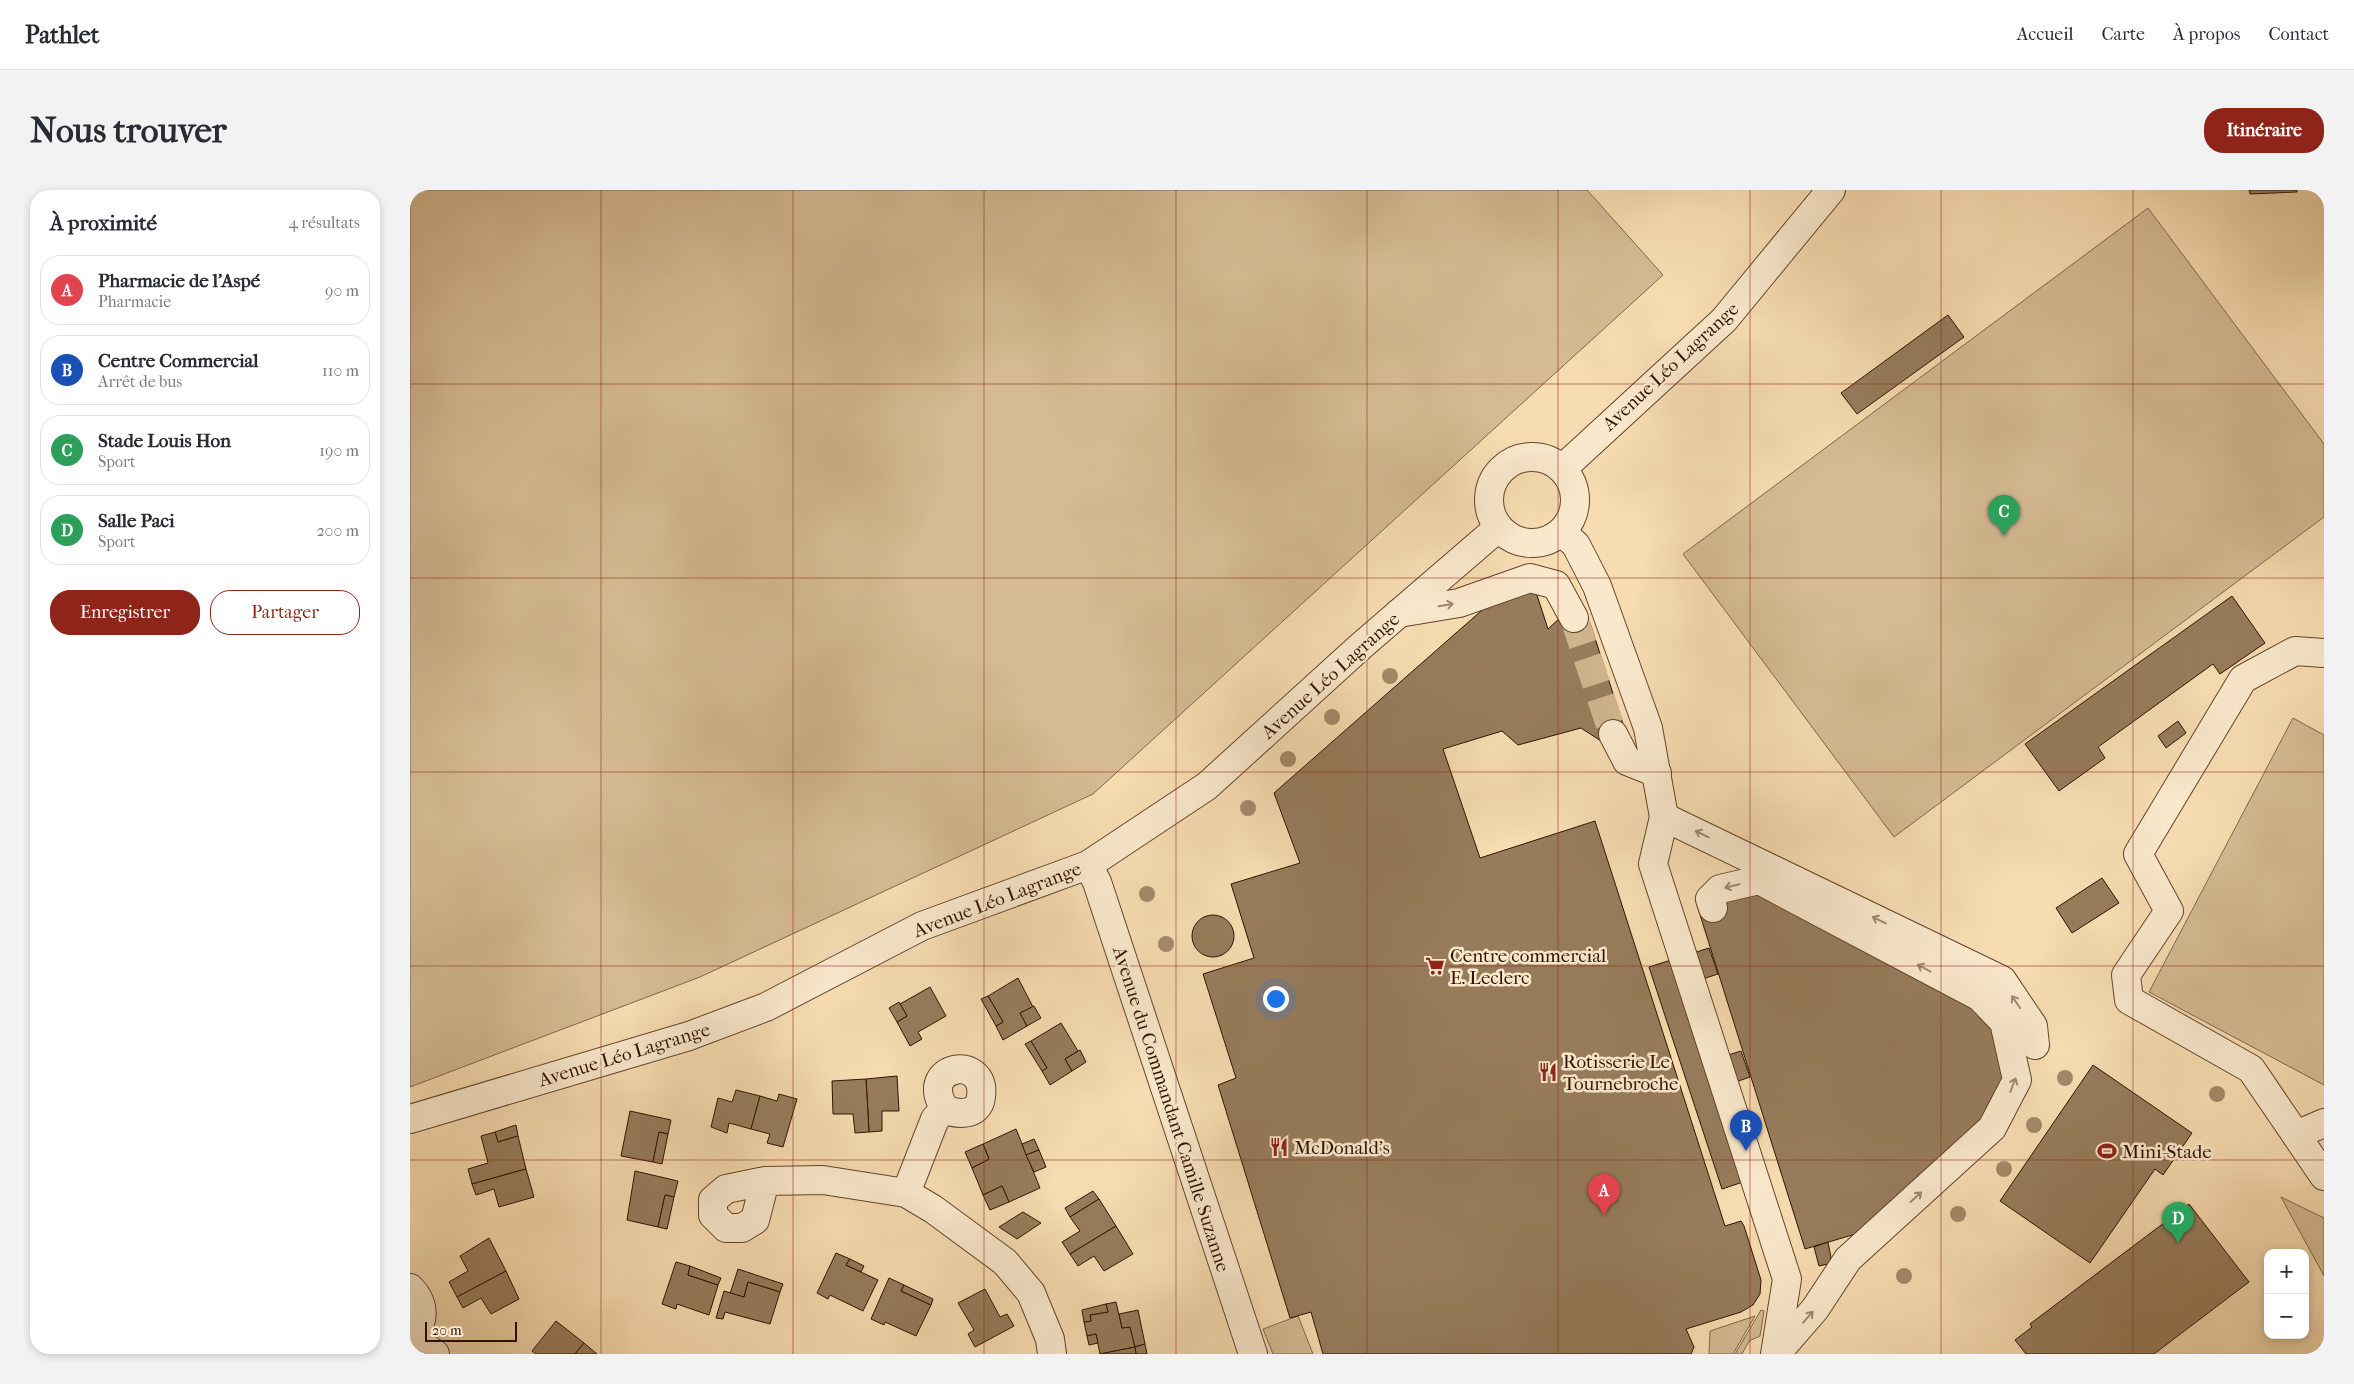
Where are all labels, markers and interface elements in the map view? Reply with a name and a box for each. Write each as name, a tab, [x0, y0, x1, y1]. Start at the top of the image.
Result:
text: Pathlet	[25, 21, 99, 49]
text: Accueil	[2017, 24, 2074, 45]
text: Carte	[2102, 24, 2145, 45]
text: À propos	[2173, 24, 2240, 45]
text: Contact	[2268, 24, 2329, 45]
button: Itinéraire	[2204, 108, 2324, 153]
text: Nous trouver	[30, 110, 227, 151]
text: À proximité	[50, 211, 157, 235]
text: 4 résultats	[288, 213, 360, 232]
text: Pharmacie de l'Aspé	[98, 270, 260, 292]
text: A	[62, 281, 72, 300]
text: 90 m	[325, 281, 359, 300]
text: Pharmacie	[98, 292, 171, 311]
street label: Avenue Léo Lagrange	[1597, 298, 1743, 436]
text: Centre Commercial	[98, 350, 259, 372]
text: B	[62, 361, 72, 380]
text: 110 m	[322, 361, 359, 380]
text: Arrêt de bus	[98, 372, 182, 391]
text: Stade Louis Hon	[98, 430, 231, 452]
text: C	[62, 441, 72, 460]
text: 190 m	[319, 441, 359, 460]
text: Sport	[98, 452, 136, 471]
pin: C	[1988, 495, 2020, 536]
text: Salle Paci	[98, 510, 175, 532]
text: D	[61, 521, 73, 540]
text: 200 m	[316, 521, 359, 540]
text: Sport	[98, 532, 136, 551]
button: Enregistrer	[50, 590, 200, 635]
button: Partager	[210, 590, 360, 635]
one-way arrow	[1437, 600, 1453, 610]
street label: Avenue Léo Lagrange	[1256, 608, 1404, 744]
one-way arrow	[1695, 829, 1710, 838]
street label: Avenue Léo Lagrange	[909, 858, 1084, 942]
one-way arrow	[1724, 882, 1740, 891]
one-way arrow	[1872, 915, 1887, 924]
street label: Avenue du Commandant Camille Suzanne	[1108, 943, 1234, 1275]
place label: Centre commercial E. Leclerc	[1450, 945, 1606, 989]
supermarket icon: Centre commercial E. Leclerc	[1424, 955, 1446, 977]
one-way arrow	[1917, 963, 1932, 972]
your location	[1263, 986, 1289, 1012]
one-way arrow	[2011, 995, 2021, 1009]
street label: Avenue Léo Lagrange	[535, 1018, 713, 1092]
place label: Rotisserie Le Tournebroche	[1563, 1051, 1678, 1095]
restaurant icon: Rotisserie Le Tournebroche	[1537, 1061, 1559, 1083]
one-way arrow	[2009, 1078, 2018, 1093]
pin: B	[1730, 1110, 1762, 1151]
restaurant icon: McDonald's	[1268, 1136, 1290, 1158]
place label: McDonald's	[1294, 1137, 1390, 1159]
sports icon: Mini-Stade	[2096, 1140, 2118, 1162]
place label: Mini-Stade	[2122, 1141, 2212, 1163]
pin: A	[1588, 1174, 1620, 1215]
one-way arrow	[1909, 1191, 1922, 1203]
pin: D	[2162, 1202, 2194, 1243]
map controls	[2264, 1249, 2309, 1339]
button: +	[2264, 1249, 2309, 1294]
button: −	[2264, 1294, 2309, 1339]
one-way arrow	[1802, 1311, 1814, 1324]
scale bar	[425, 1319, 518, 1342]
text: 20 m	[432, 1322, 462, 1339]

